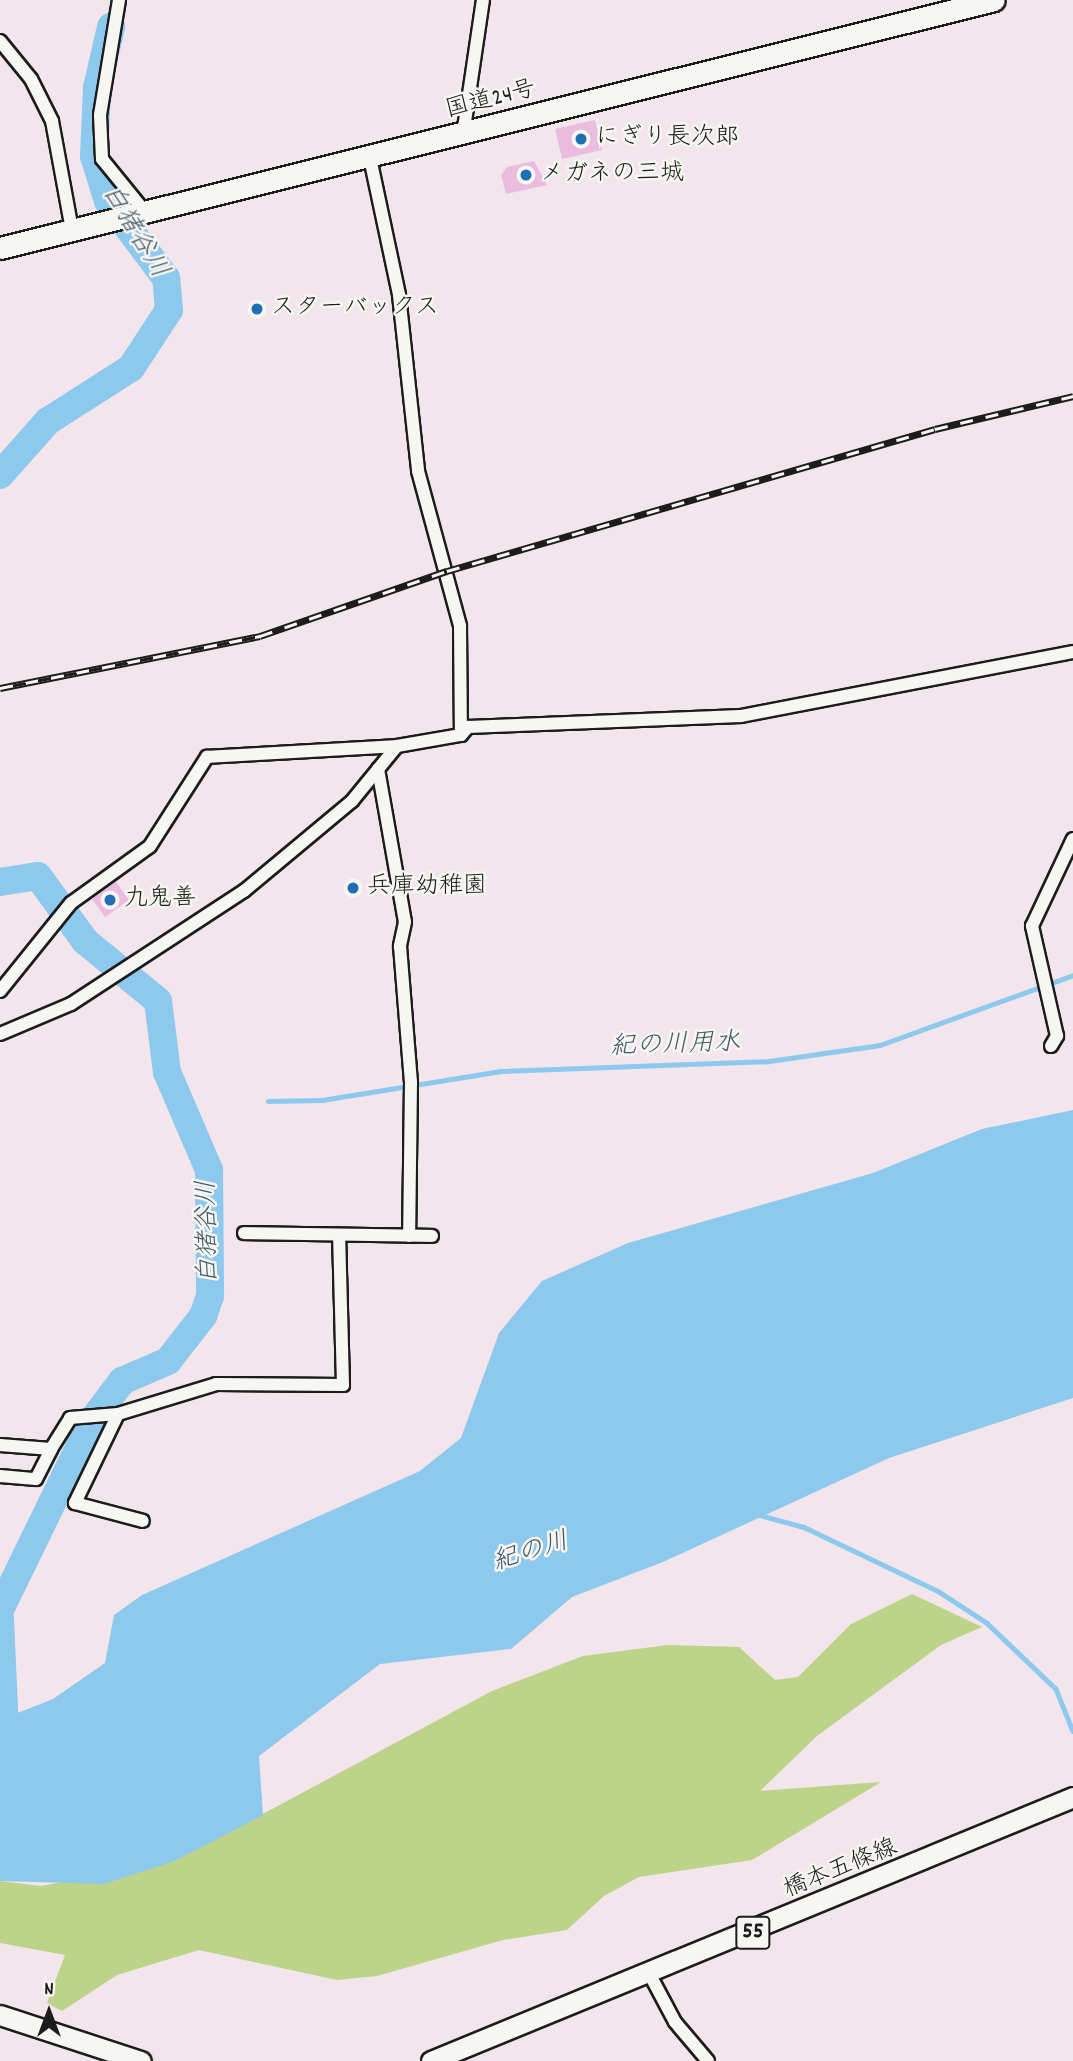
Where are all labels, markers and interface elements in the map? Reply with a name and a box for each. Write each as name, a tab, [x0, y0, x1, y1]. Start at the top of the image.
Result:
street label: 国道24号	[443, 76, 539, 126]
place label: にぎり長次郎	[595, 125, 739, 153]
marker: にぎり長次郎	[573, 131, 589, 147]
place label: メガネの三城	[540, 161, 684, 189]
marker: メガネの三城	[518, 167, 534, 183]
water label: 白猪谷川	[94, 179, 174, 285]
place label: スターバックス	[271, 295, 439, 323]
marker: スターバックス	[249, 301, 265, 317]
place label: 兵庫幼稚園	[367, 874, 487, 902]
marker: 兵庫幼稚園	[345, 880, 361, 896]
place label: 九鬼善	[124, 886, 196, 914]
marker: 九鬼善	[102, 892, 118, 908]
water label: 紀の川用水	[609, 1028, 741, 1064]
water label: 白猪谷川	[192, 1180, 226, 1284]
water label: 紀の川	[489, 1527, 573, 1579]
street label: 橋本五條線	[780, 1834, 902, 1906]
road number: 55	[734, 1914, 772, 1952]
north arrow	[14, 1977, 84, 2047]
text: N	[44, 1977, 54, 2004]

